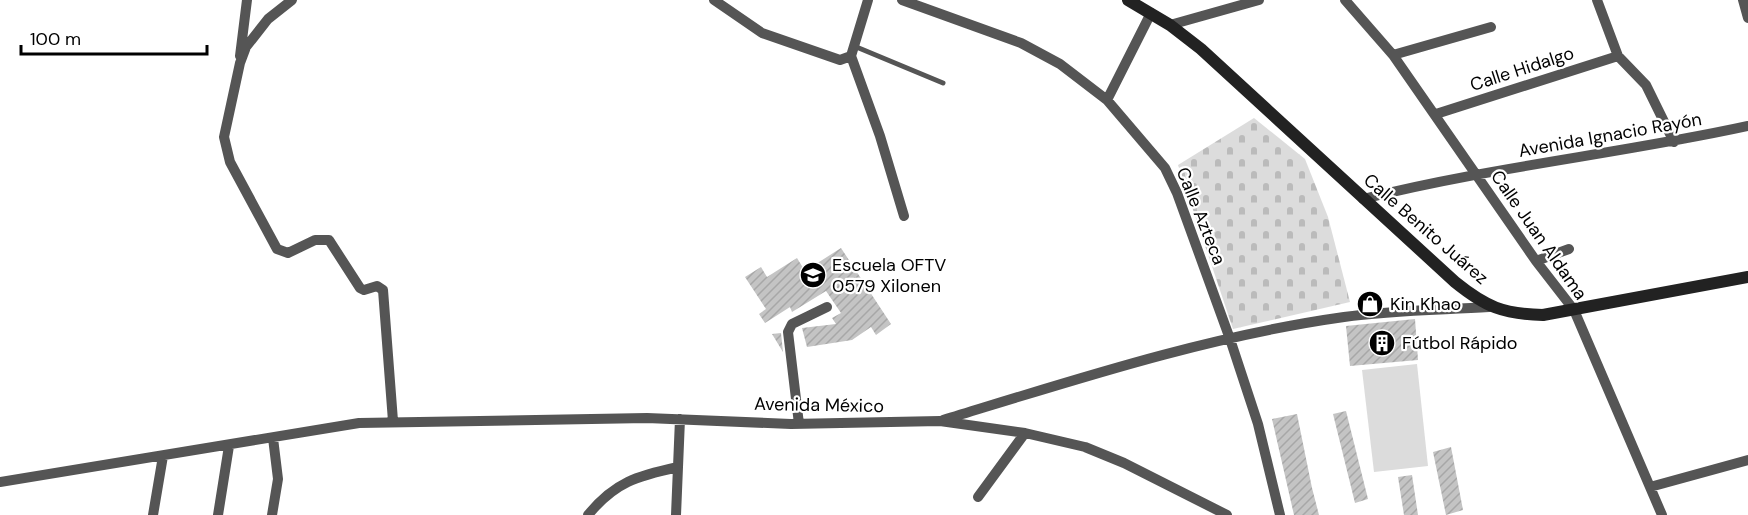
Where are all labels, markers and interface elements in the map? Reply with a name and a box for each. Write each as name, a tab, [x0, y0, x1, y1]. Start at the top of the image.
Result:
scale bar	[21, 18, 207, 56]
text: 100 m	[30, 27, 81, 51]
street label: Calle Hidalgo	[1467, 41, 1577, 97]
street label: Avenida Ignacio Rayón	[1517, 107, 1703, 163]
street label: Calle Azteca	[1171, 164, 1231, 268]
street label: Calle Juan Aldama	[1485, 166, 1593, 304]
street label: Calle Benito Juárez	[1359, 168, 1493, 290]
place label: Escuela OFTV 0579 Xilonen	[832, 253, 946, 298]
school or university icon: Escuela OFTV 0579 Xilonen	[798, 260, 828, 290]
shop icon: Kin Khao	[1355, 289, 1385, 319]
place label: Kin Khao	[1390, 292, 1461, 316]
building icon: Fútbol Rápido	[1367, 328, 1397, 358]
place label: Fútbol Rápido	[1402, 331, 1518, 355]
street label: Avenida México	[754, 392, 884, 418]

